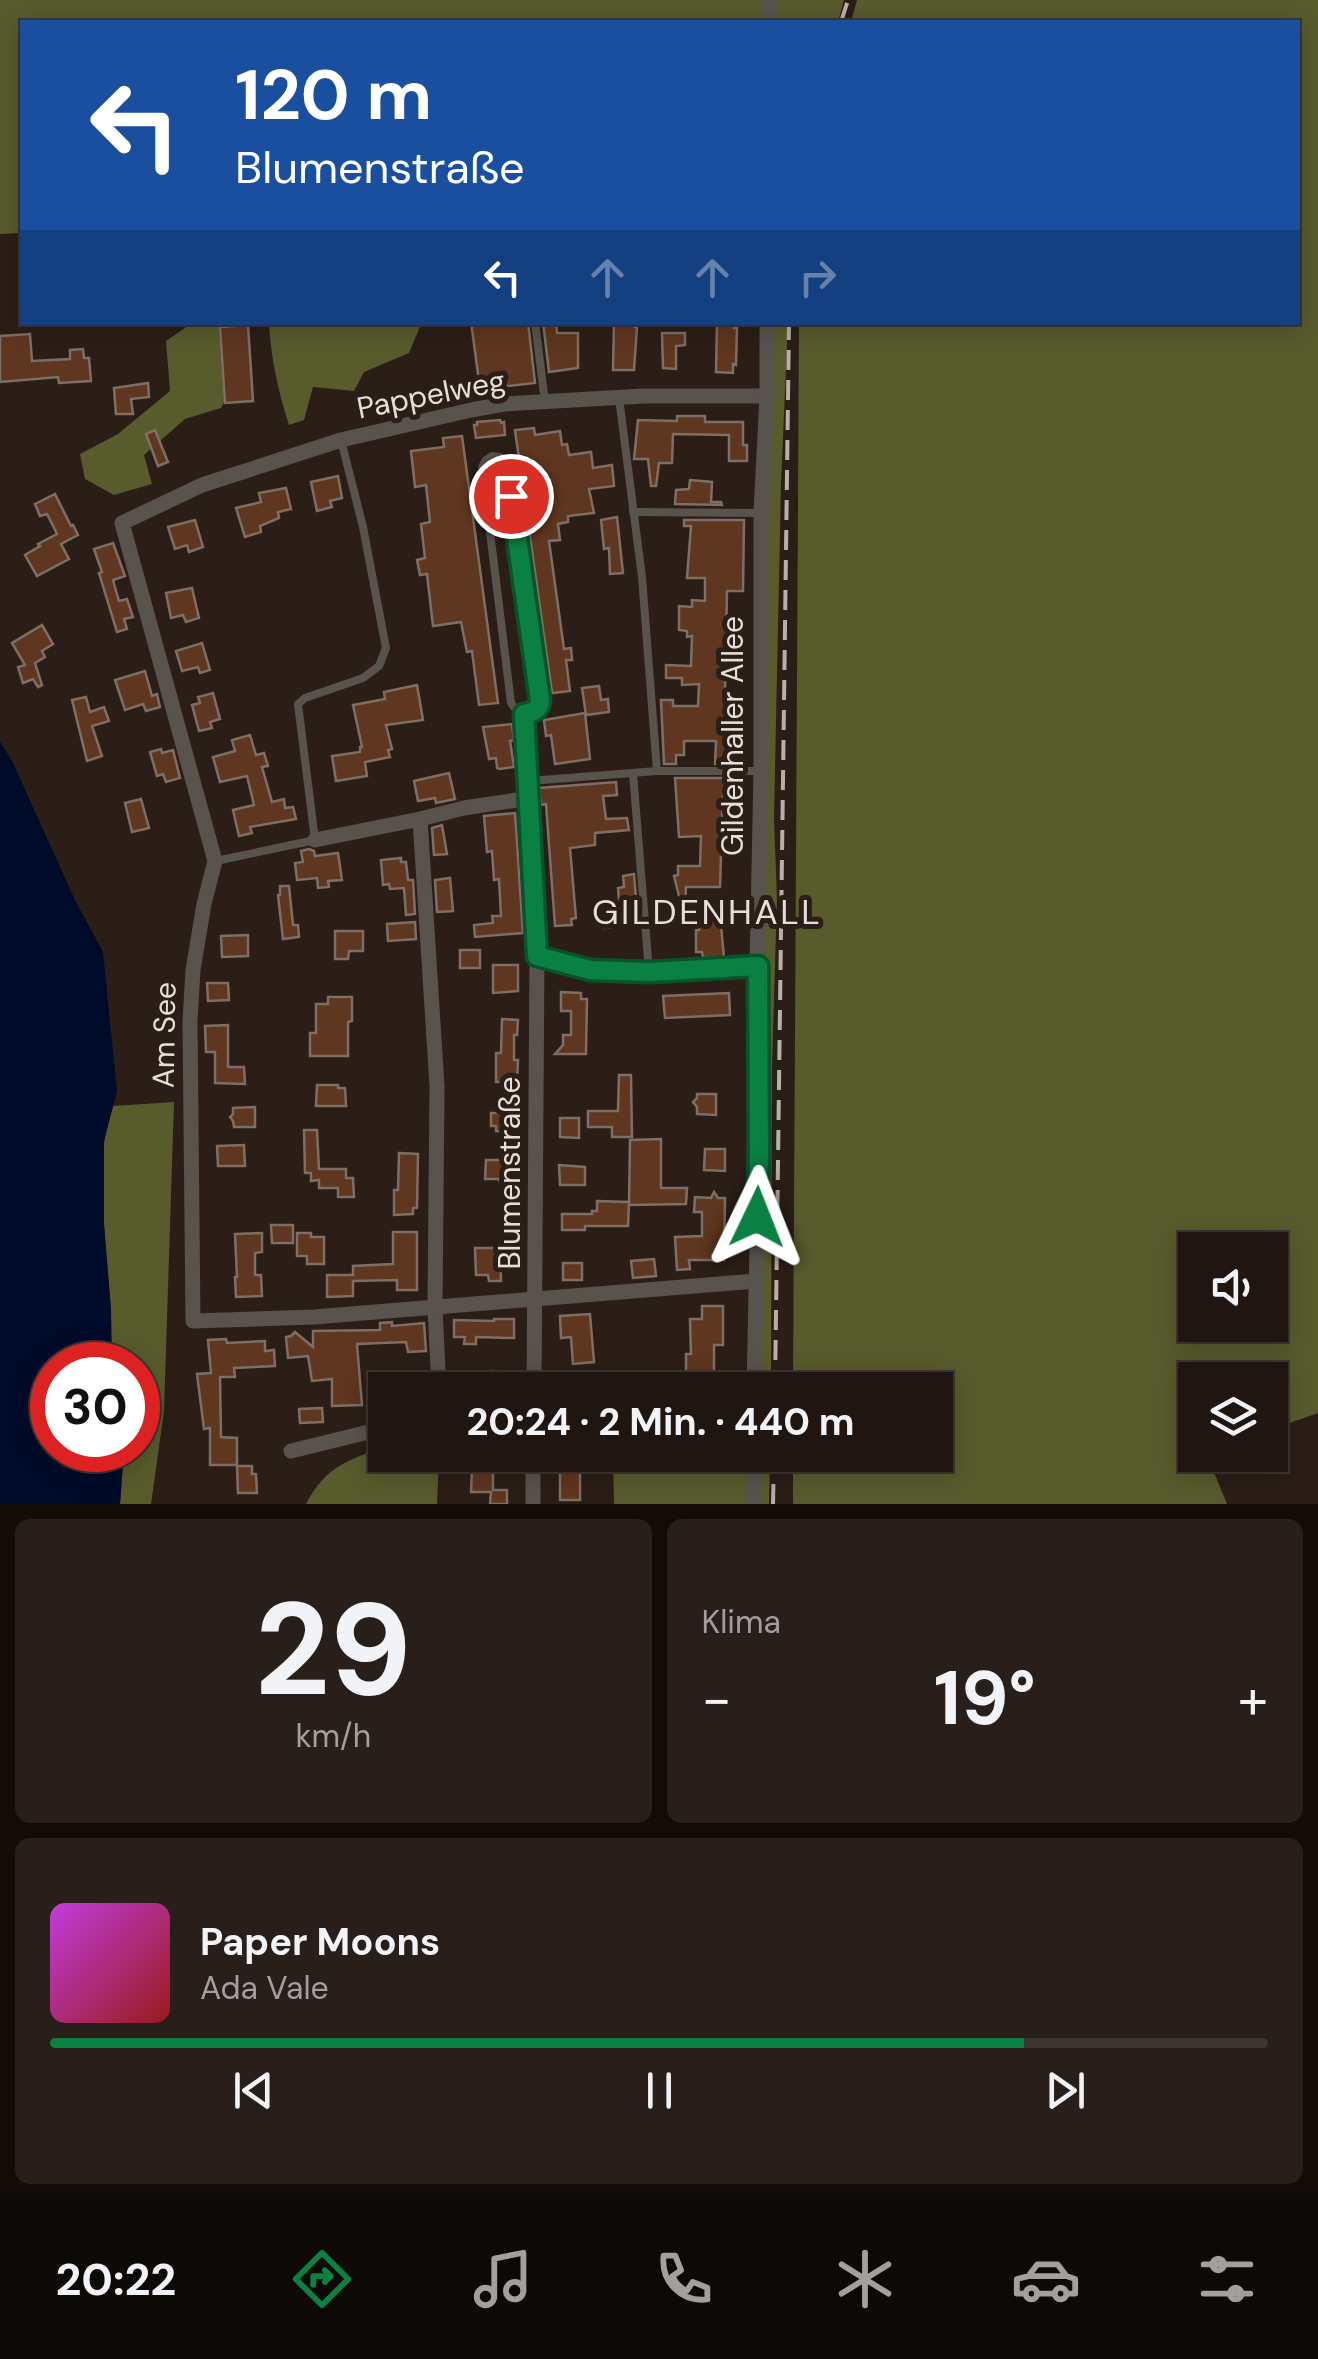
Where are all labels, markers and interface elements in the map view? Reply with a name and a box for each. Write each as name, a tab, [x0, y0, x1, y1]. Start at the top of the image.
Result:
text: 120 m	[235, 50, 432, 141]
icon: left	[70, 60, 200, 190]
text: Blumenstraße	[235, 138, 525, 197]
icon: left	[475, 250, 530, 305]
icon: ahead	[580, 250, 635, 305]
icon: ahead	[685, 250, 740, 305]
icon: right	[790, 250, 845, 305]
street label: Pappelweg	[353, 361, 509, 427]
pin	[469, 454, 554, 539]
icon: arrive	[484, 469, 539, 524]
street label: Gildenhaller Allee	[713, 616, 752, 856]
district label: GILDENHALL	[592, 889, 822, 935]
street label: Am See	[144, 982, 184, 1088]
street label: Blumenstraße	[490, 1077, 529, 1270]
position arrow	[705, 1165, 809, 1269]
map controls	[1178, 1232, 1288, 1472]
button: sound	[1178, 1232, 1288, 1342]
speed limit sign: 30	[30, 1342, 160, 1472]
button: layers	[1178, 1362, 1288, 1472]
text: 20:24 · 2 Min. · 440 m	[466, 1397, 855, 1447]
text: 29	[255, 1565, 412, 1734]
text: Klima	[702, 1601, 781, 1643]
text: 19°	[934, 1650, 1036, 1747]
text: −	[702, 1663, 732, 1735]
text: +	[1238, 1663, 1268, 1735]
text: km/h	[295, 1715, 371, 1757]
text: Paper Moons	[200, 1917, 440, 1967]
text: Ada Vale	[200, 1967, 329, 2009]
icon: previous	[226, 2063, 281, 2118]
icon: pause	[632, 2063, 687, 2118]
icon: next	[1038, 2063, 1093, 2118]
icon: directions	[287, 2244, 357, 2314]
icon: music	[468, 2244, 538, 2314]
icon: phone	[649, 2244, 719, 2314]
icon: climate	[830, 2244, 900, 2314]
icon: car	[1011, 2244, 1081, 2314]
icon: filters	[1192, 2244, 1262, 2314]
text: 20:22	[56, 2250, 176, 2309]

